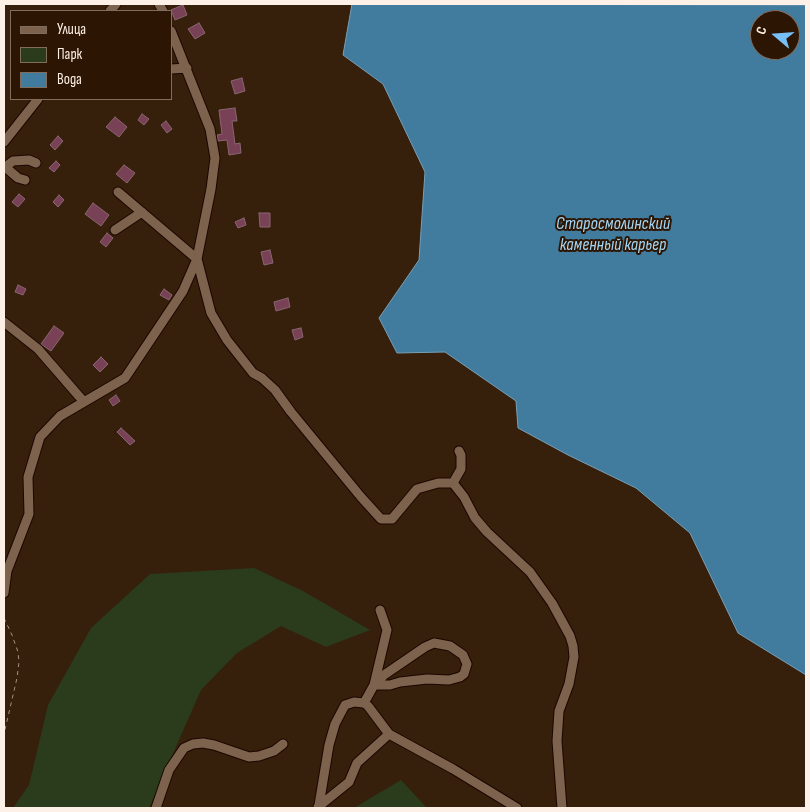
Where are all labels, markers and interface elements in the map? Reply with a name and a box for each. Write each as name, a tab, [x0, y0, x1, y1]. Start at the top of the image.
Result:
legend	[10, 10, 172, 100]
north arrow	[750, 10, 800, 60]
text: Улица	[57, 20, 86, 39]
text: С	[752, 24, 770, 37]
text: Парк	[57, 45, 82, 64]
text: Вода	[57, 70, 82, 89]
water label: Старосмолинский каменный карьер	[556, 213, 670, 255]

